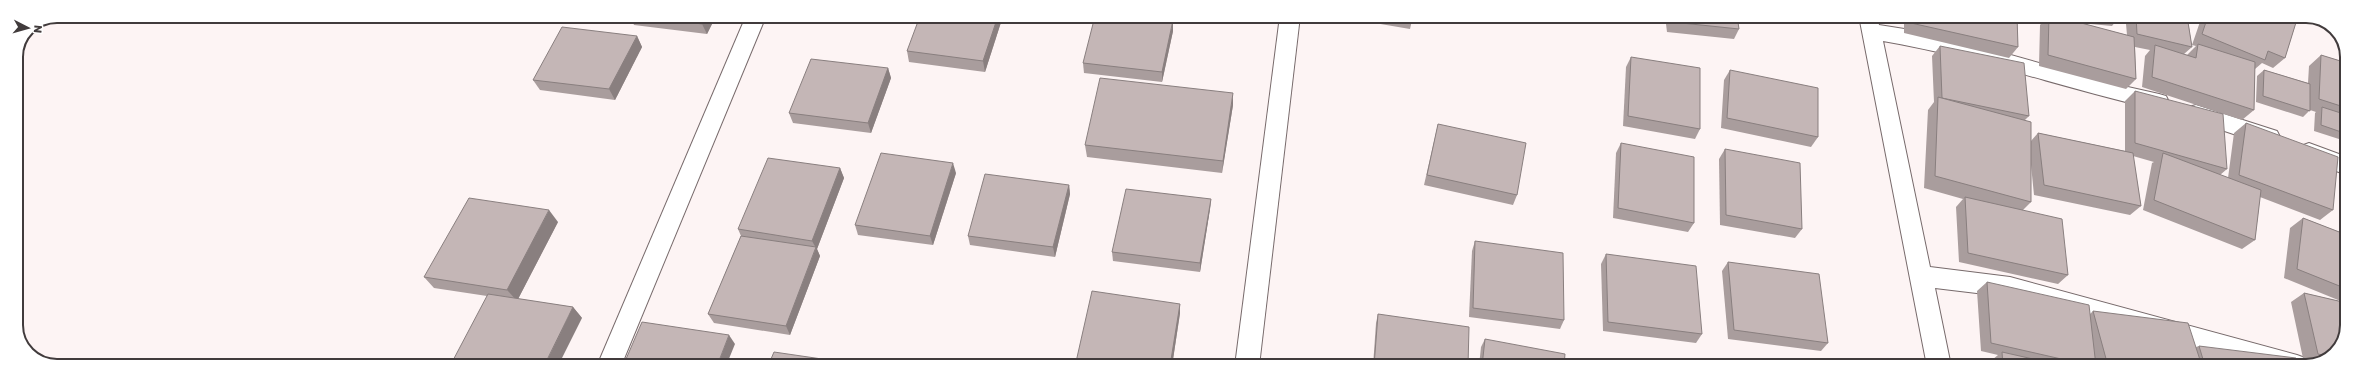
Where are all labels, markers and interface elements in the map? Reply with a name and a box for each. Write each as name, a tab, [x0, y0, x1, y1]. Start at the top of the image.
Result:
north arrow	[8, 8, 48, 48]
text: N	[31, 24, 44, 34]

